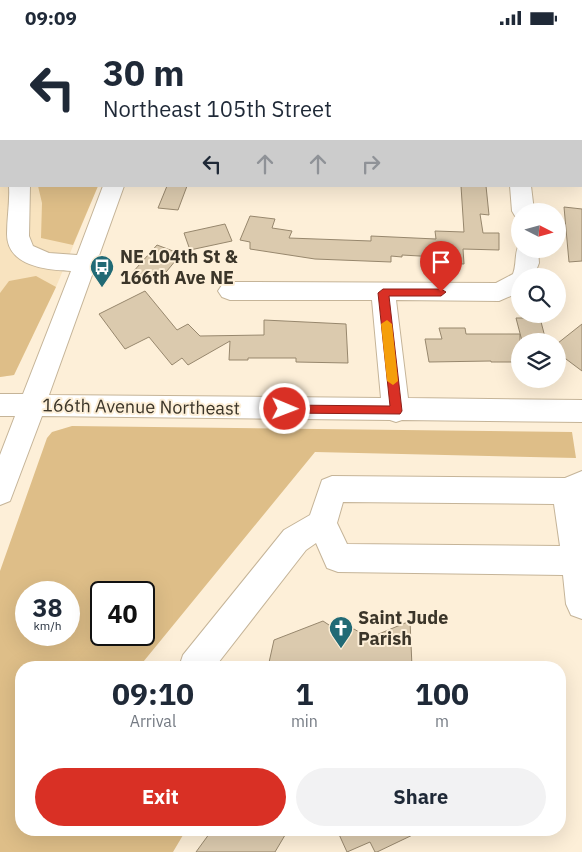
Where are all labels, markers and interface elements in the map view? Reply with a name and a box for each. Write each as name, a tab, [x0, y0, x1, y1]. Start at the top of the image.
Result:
text: 09:09	[25, 6, 77, 30]
text: 30 m	[103, 50, 185, 96]
icon: left	[20, 55, 85, 120]
text: Northeast 105th Street	[103, 94, 332, 123]
icon: left	[198, 150, 226, 178]
icon: ahead	[251, 150, 279, 178]
icon: ahead	[304, 150, 332, 178]
icon: right	[357, 150, 385, 178]
north arrow	[511, 203, 566, 257]
map controls	[511, 203, 566, 388]
pin	[420, 241, 462, 292]
place label: NE 104th St & 166th Ave NE	[120, 245, 238, 289]
icon: arrive	[427, 248, 455, 276]
bus stop icon: NE 104th St & 166th Ave NE	[89, 254, 115, 288]
button: search	[511, 268, 566, 323]
button: layers	[511, 333, 566, 388]
position arrow	[258, 382, 310, 434]
street label: 166th Avenue Northeast	[42, 393, 240, 420]
speed limit sign: 40	[90, 581, 155, 646]
text: 38	[32, 591, 63, 624]
place label: Saint Jude Parish	[358, 606, 448, 650]
church icon: Saint Jude Parish	[328, 615, 354, 649]
text: km/h	[33, 618, 62, 633]
text: 09:10	[112, 674, 194, 713]
text: 1	[295, 674, 313, 713]
text: 100	[415, 674, 469, 713]
text: Arrival	[130, 711, 176, 731]
text: min	[291, 711, 318, 731]
text: m	[435, 711, 449, 731]
button: Exit	[35, 768, 286, 826]
button: Share	[296, 768, 546, 826]

